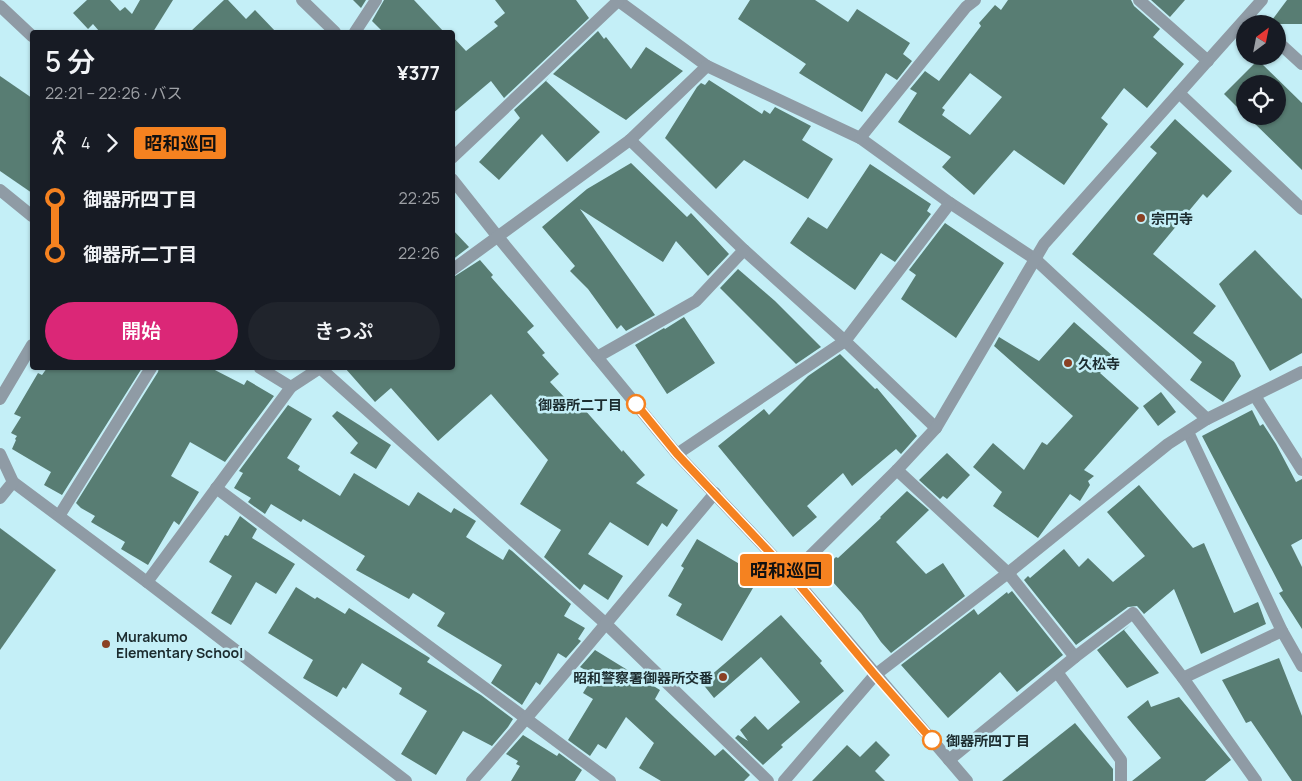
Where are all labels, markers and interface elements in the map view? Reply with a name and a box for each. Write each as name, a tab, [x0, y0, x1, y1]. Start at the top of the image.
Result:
north arrow	[1236, 15, 1286, 65]
map controls	[1236, 15, 1286, 125]
text: 5 分	[45, 42, 95, 80]
text: ¥377	[397, 60, 440, 86]
button: locate	[1236, 75, 1286, 125]
text: 22:21 – 22:26 · バス	[45, 82, 183, 104]
icon: walk	[45, 129, 73, 157]
icon: forward	[98, 129, 126, 157]
text: 昭和巡回	[144, 131, 216, 155]
text: 4	[81, 132, 90, 154]
text: 御器所四丁目	[83, 186, 197, 212]
text: 22:25	[399, 187, 440, 209]
place label: 宗円寺	[1151, 209, 1193, 228]
marker: 宗円寺	[1135, 212, 1147, 224]
text: 御器所二丁目	[83, 241, 197, 267]
text: 22:26	[398, 242, 440, 264]
button: 開始	[45, 302, 238, 360]
button: きっぷ	[248, 302, 440, 360]
place label: 久松寺	[1078, 354, 1120, 373]
marker: 久松寺	[1062, 357, 1074, 369]
marker: 御器所二丁目	[626, 394, 646, 414]
place label: 御器所二丁目	[538, 395, 622, 414]
line badge: 昭和巡回	[751, 554, 821, 586]
text: 昭和巡回	[750, 558, 822, 582]
place label: Murakumo Elementary School	[116, 627, 243, 662]
marker: Murakumo Elementary School	[100, 638, 112, 650]
place label: 昭和警察署御器所交番	[573, 668, 713, 687]
marker: 昭和警察署御器所交番	[717, 671, 729, 683]
marker: 御器所四丁目	[922, 730, 942, 750]
place label: 御器所四丁目	[946, 731, 1030, 750]

